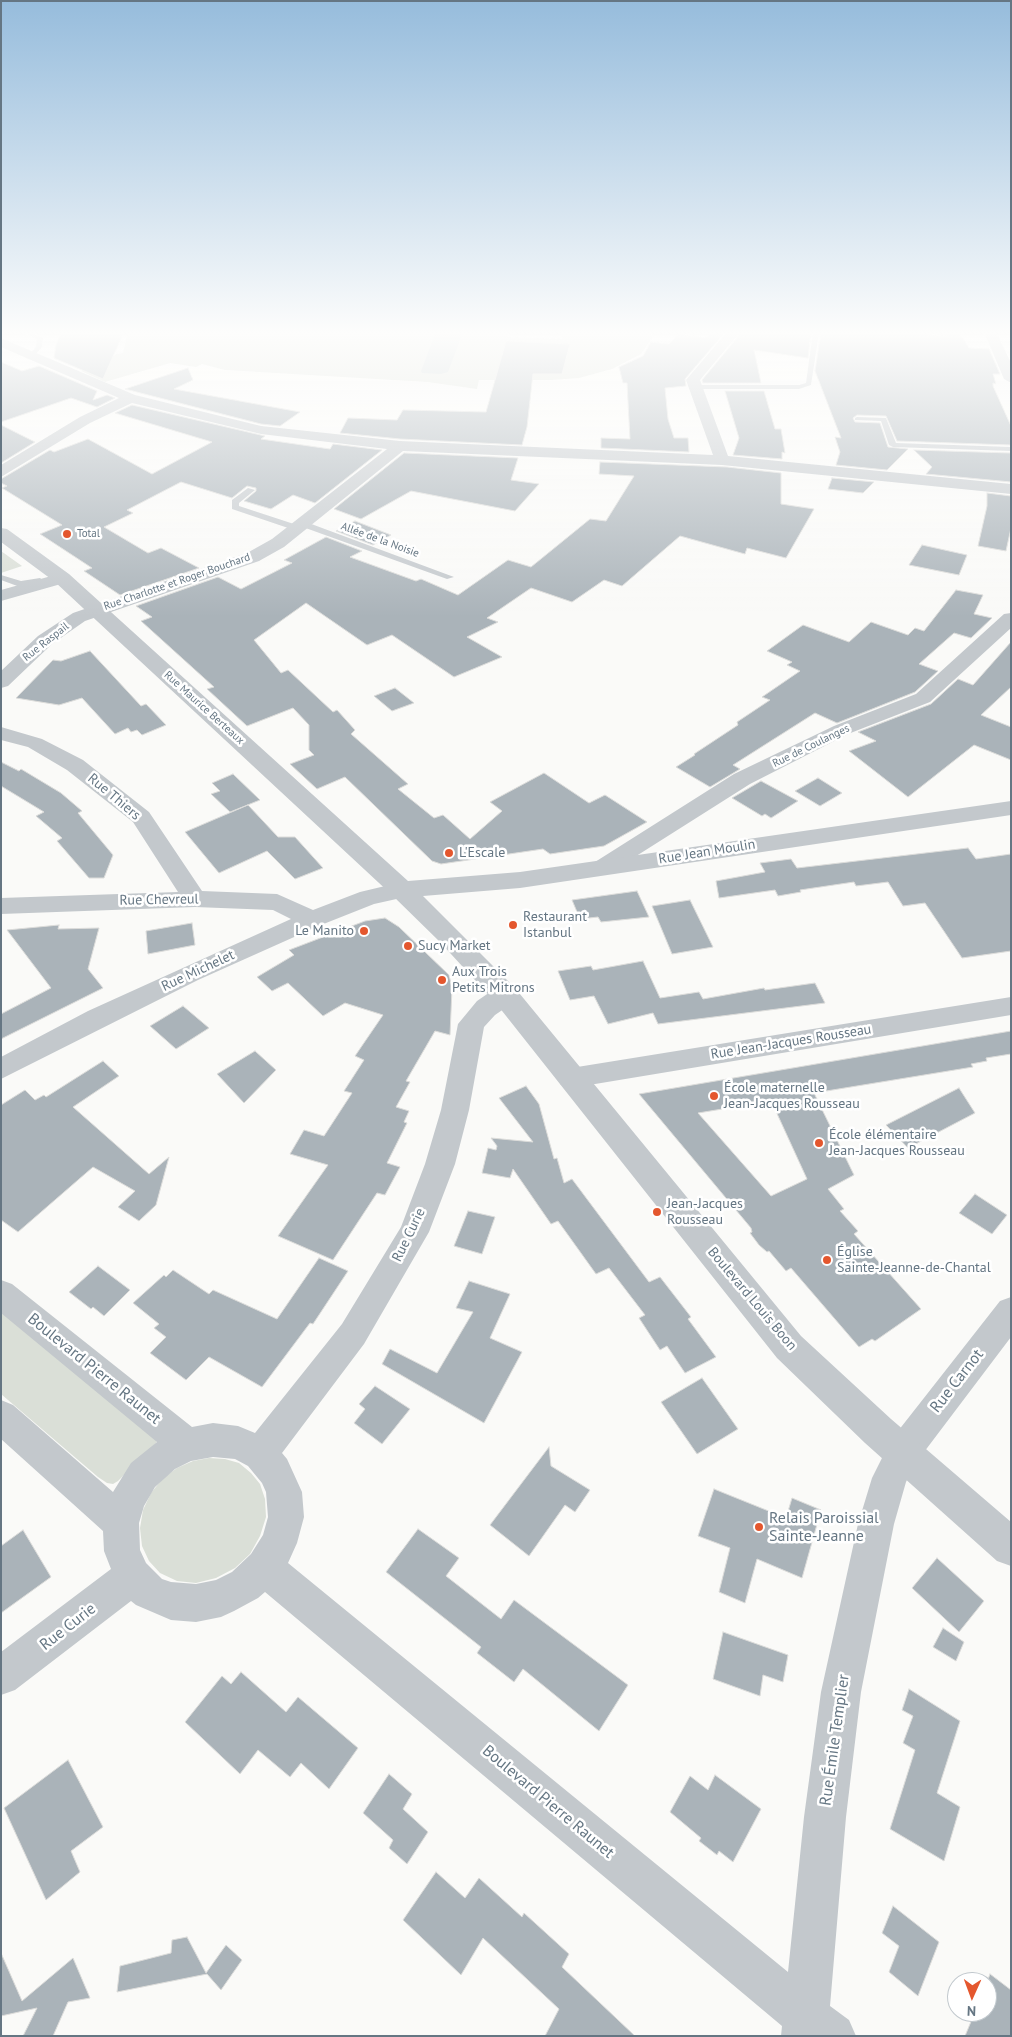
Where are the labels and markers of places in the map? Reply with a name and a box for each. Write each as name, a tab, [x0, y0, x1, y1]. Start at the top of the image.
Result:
place label: Total	[77, 527, 100, 541]
marker: Total	[61, 528, 73, 540]
place label: L'Escale	[459, 845, 505, 861]
marker: L'Escale	[443, 847, 455, 859]
place label: Restaurant Istanbul	[523, 909, 587, 942]
marker: Restaurant Istanbul	[507, 919, 519, 931]
place label: Le Manito	[295, 923, 354, 939]
marker: Le Manito	[358, 925, 370, 937]
place label: Sucy Market	[418, 938, 491, 954]
marker: Sucy Market	[402, 940, 414, 952]
place label: Aux Trois Petits Mitrons	[452, 964, 535, 996]
marker: Aux Trois Petits Mitrons	[436, 974, 448, 986]
place label: École maternelle Jean-Jacques Rousseau	[724, 1080, 860, 1112]
marker: École maternelle Jean-Jacques Rousseau	[708, 1090, 720, 1102]
place label: École élémentaire Jean-Jacques Rousseau	[829, 1127, 965, 1160]
marker: École élémentaire Jean-Jacques Rousseau	[813, 1137, 825, 1149]
place label: Jean-Jacques Rousseau	[667, 1196, 743, 1228]
marker: Jean-Jacques Rousseau	[651, 1206, 663, 1218]
place label: Église Sainte-Jeanne-de-Chantal	[837, 1244, 991, 1276]
marker: Église Sainte-Jeanne-de-Chantal	[821, 1254, 833, 1266]
place label: Relais Paroissial Sainte-Jeanne	[769, 1508, 879, 1546]
marker: Relais Paroissial Sainte-Jeanne	[753, 1521, 765, 1533]

